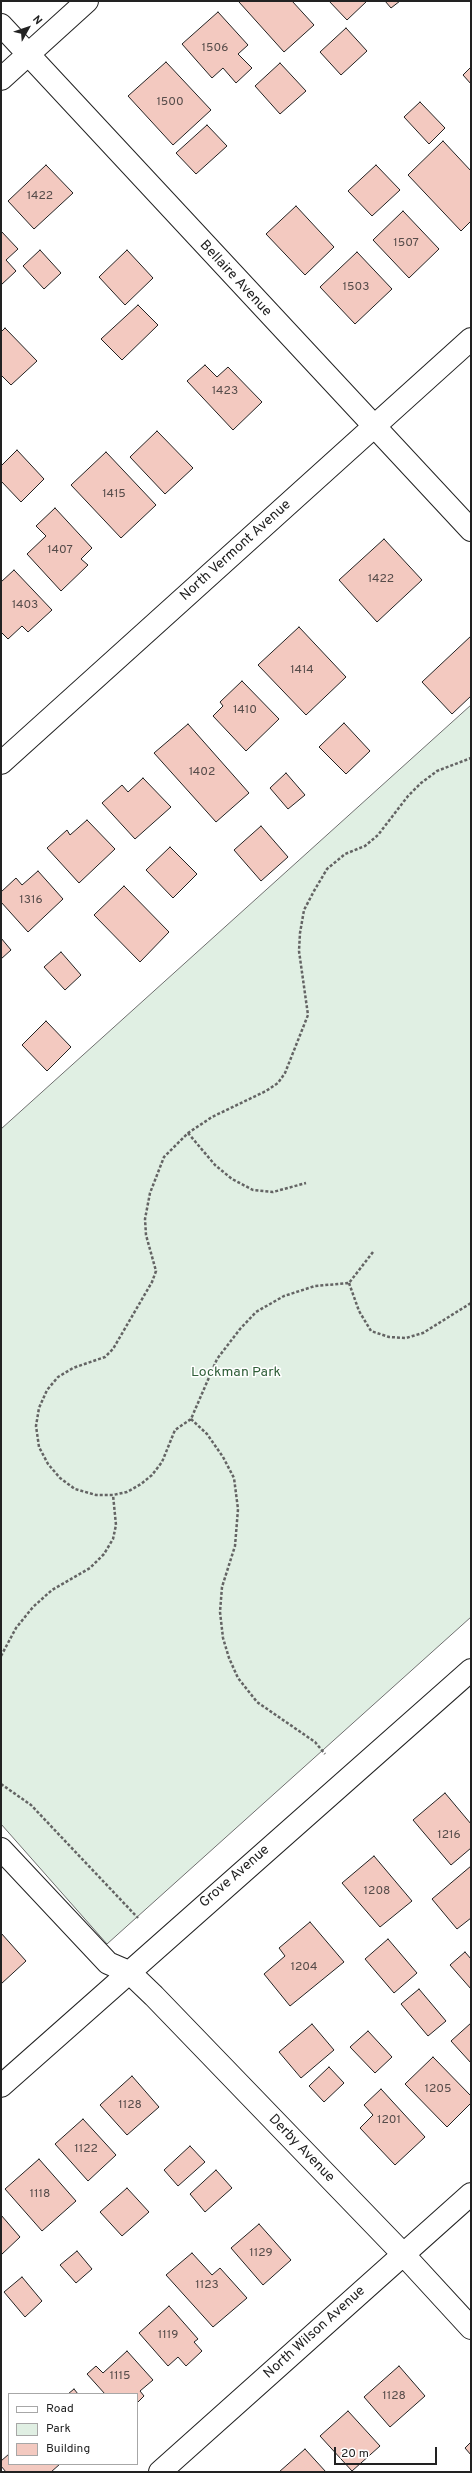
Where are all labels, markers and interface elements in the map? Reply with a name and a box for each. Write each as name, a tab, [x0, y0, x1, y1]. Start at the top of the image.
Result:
north arrow	[8, 8, 48, 48]
text: N	[29, 13, 45, 28]
house number: 1506	[202, 42, 228, 56]
house number: 1500	[156, 96, 184, 110]
house number: 1422	[27, 190, 53, 204]
house number: 1507	[393, 237, 419, 251]
street label: Bellaire Avenue	[196, 238, 274, 320]
house number: 1503	[343, 281, 369, 295]
house number: 1423	[212, 385, 238, 399]
house number: 1415	[102, 488, 126, 502]
street label: North Vermont Avenue	[177, 497, 295, 605]
house number: 1407	[47, 544, 73, 558]
house number: 1422	[368, 573, 394, 587]
house number: 1403	[12, 599, 38, 613]
house number: 1414	[290, 664, 314, 678]
house number: 1410	[233, 704, 257, 718]
house number: 1402	[189, 766, 215, 780]
house number: 1316	[19, 894, 43, 908]
park label: Lockman Park	[191, 1365, 281, 1381]
house number: 1216	[437, 1829, 461, 1843]
street label: Grove Avenue	[197, 1842, 273, 1912]
house number: 1208	[364, 1885, 390, 1899]
house number: 1204	[291, 1961, 317, 1975]
house number: 1205	[425, 2083, 451, 2097]
house number: 1128	[118, 2099, 142, 2113]
street label: Derby Avenue	[264, 2112, 338, 2186]
house number: 1201	[377, 2114, 401, 2128]
house number: 1122	[74, 2143, 98, 2157]
house number: 1118	[30, 2188, 50, 2202]
house number: 1129	[249, 2247, 273, 2261]
house number: 1123	[195, 2279, 219, 2293]
street label: North Wilson Avenue	[261, 2283, 369, 2383]
house number: 1119	[158, 2329, 178, 2343]
house number: 1115	[110, 2370, 130, 2384]
house number: 1128	[382, 2390, 406, 2404]
legend	[8, 2393, 138, 2465]
text: Road	[46, 2401, 74, 2417]
text: Park	[46, 2421, 71, 2437]
scale bar	[336, 2439, 439, 2465]
text: Building	[46, 2441, 90, 2457]
text: 20 m	[341, 2446, 369, 2462]

